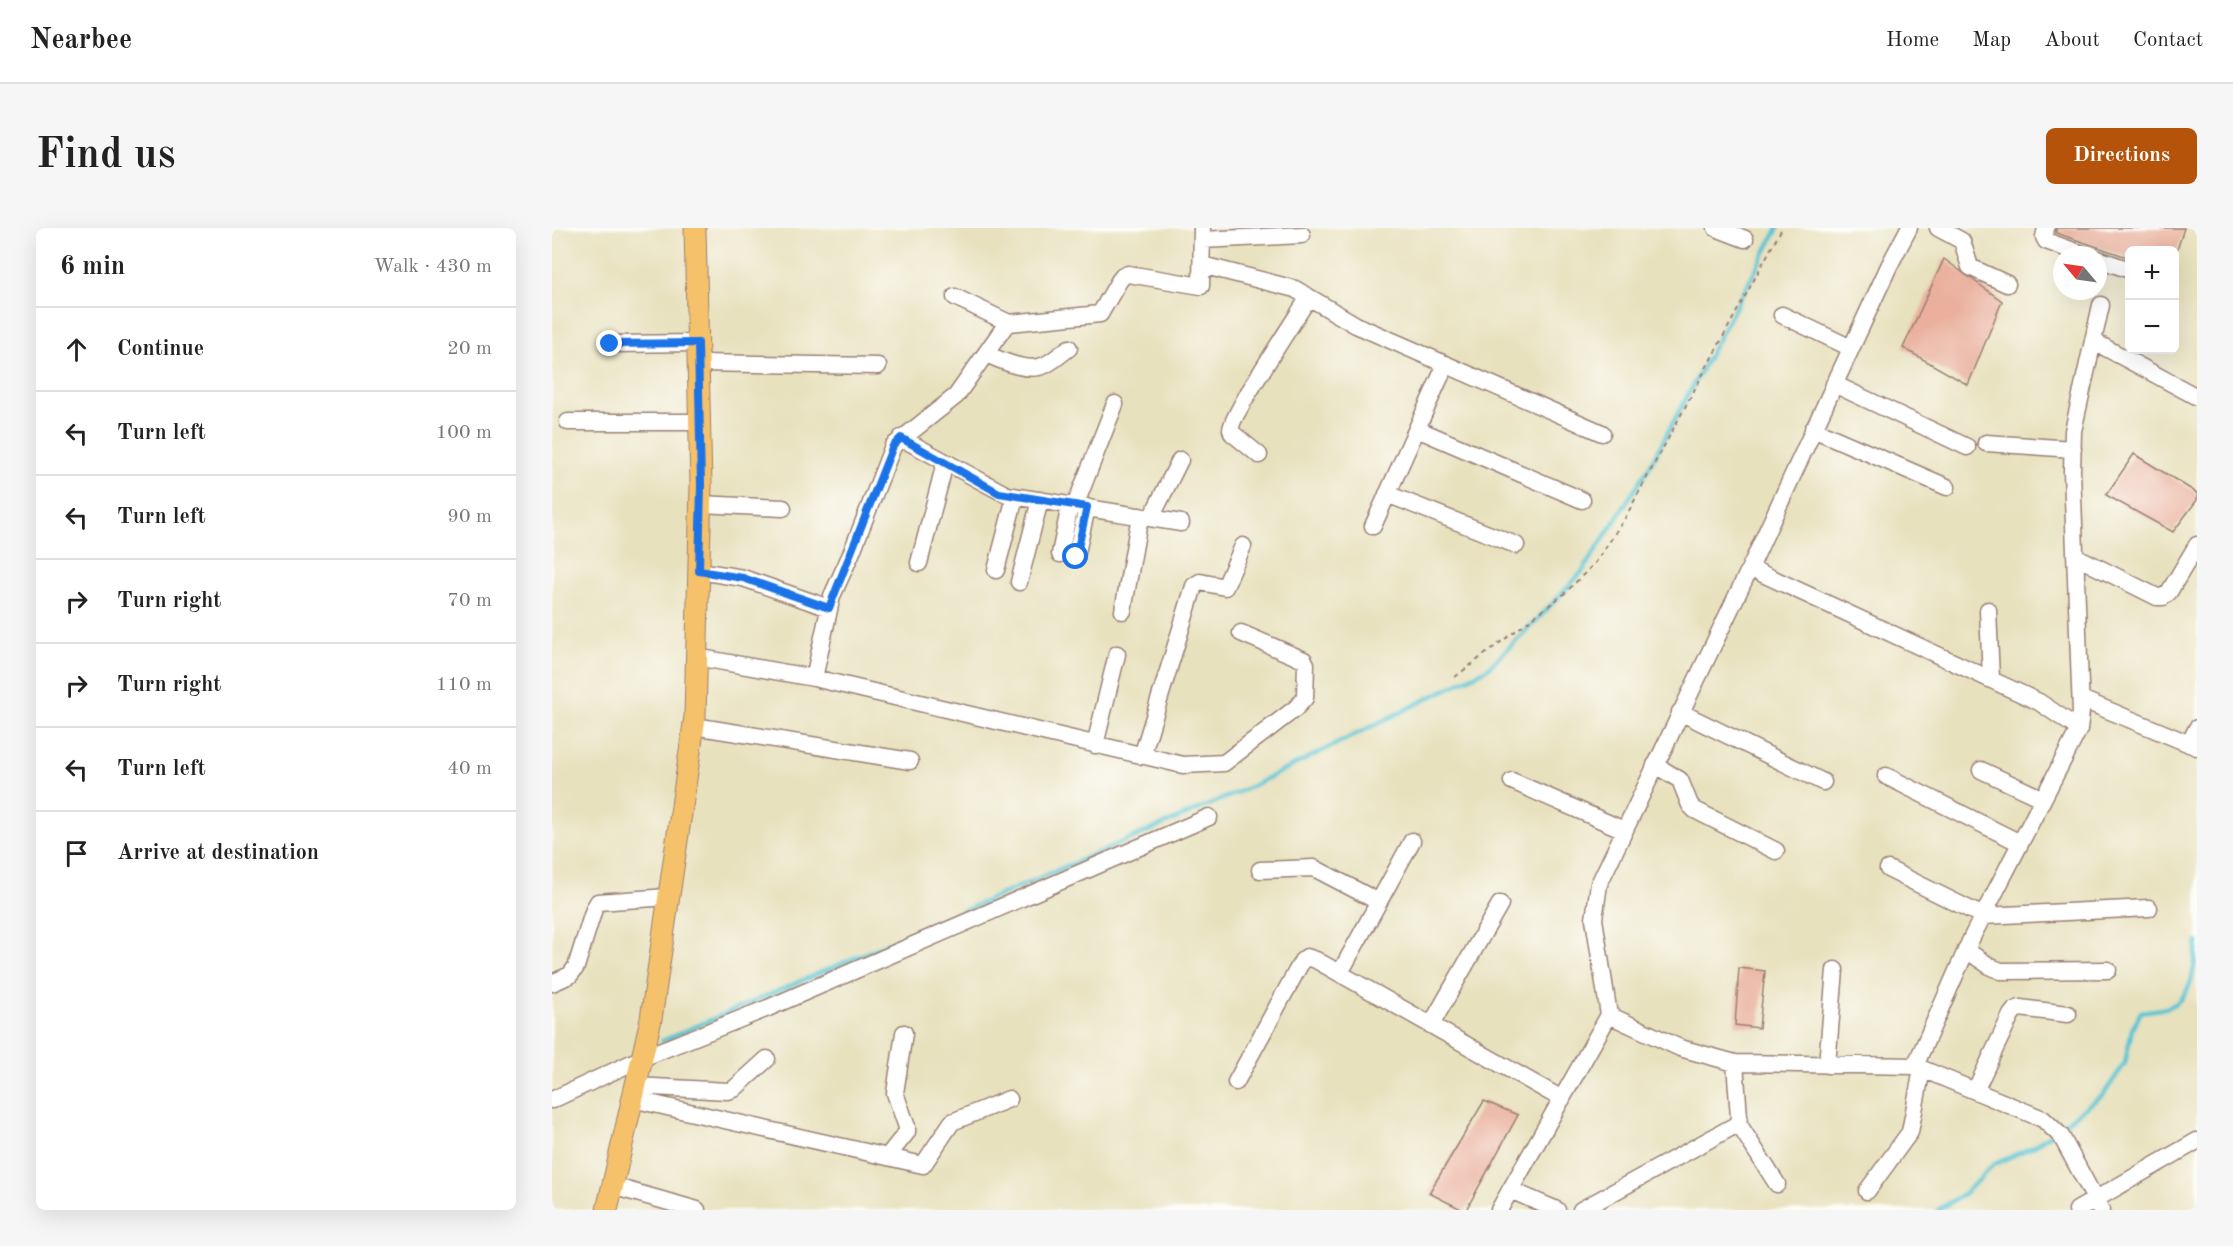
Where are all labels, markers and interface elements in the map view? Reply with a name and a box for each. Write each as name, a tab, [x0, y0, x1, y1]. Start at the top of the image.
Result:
text: Nearbee	[30, 27, 132, 55]
text: Home	[1886, 30, 1939, 51]
text: Map	[1972, 30, 2011, 51]
text: About	[2044, 30, 2100, 51]
text: Contact	[2133, 30, 2203, 51]
button: Directions	[2046, 128, 2197, 184]
text: Find us	[36, 135, 175, 177]
north arrow	[2053, 246, 2107, 300]
map controls	[2125, 246, 2179, 354]
button: +	[2125, 246, 2179, 300]
text: 6 min	[60, 254, 125, 280]
text: Walk · 430 m	[373, 257, 492, 277]
button: −	[2125, 300, 2179, 354]
route end	[596, 330, 622, 356]
icon: ahead	[60, 333, 93, 366]
text: Continue	[117, 338, 204, 360]
text: 20 m	[447, 339, 492, 359]
icon: left	[60, 417, 93, 450]
text: Turn left	[117, 422, 206, 444]
text: 100 m	[436, 423, 492, 443]
icon: left	[60, 501, 93, 534]
text: Turn left	[117, 506, 206, 528]
text: 90 m	[447, 507, 492, 527]
route start	[1062, 543, 1088, 569]
icon: right	[60, 585, 93, 618]
text: Turn right	[117, 590, 221, 612]
text: 70 m	[447, 591, 492, 611]
icon: right	[60, 669, 93, 702]
text: Turn right	[117, 674, 221, 696]
text: 110 m	[436, 675, 492, 695]
icon: left	[60, 753, 93, 786]
text: Turn left	[117, 758, 206, 780]
text: 40 m	[447, 759, 492, 779]
icon: arrive	[60, 837, 93, 870]
text: Arrive at destination	[117, 842, 319, 864]

